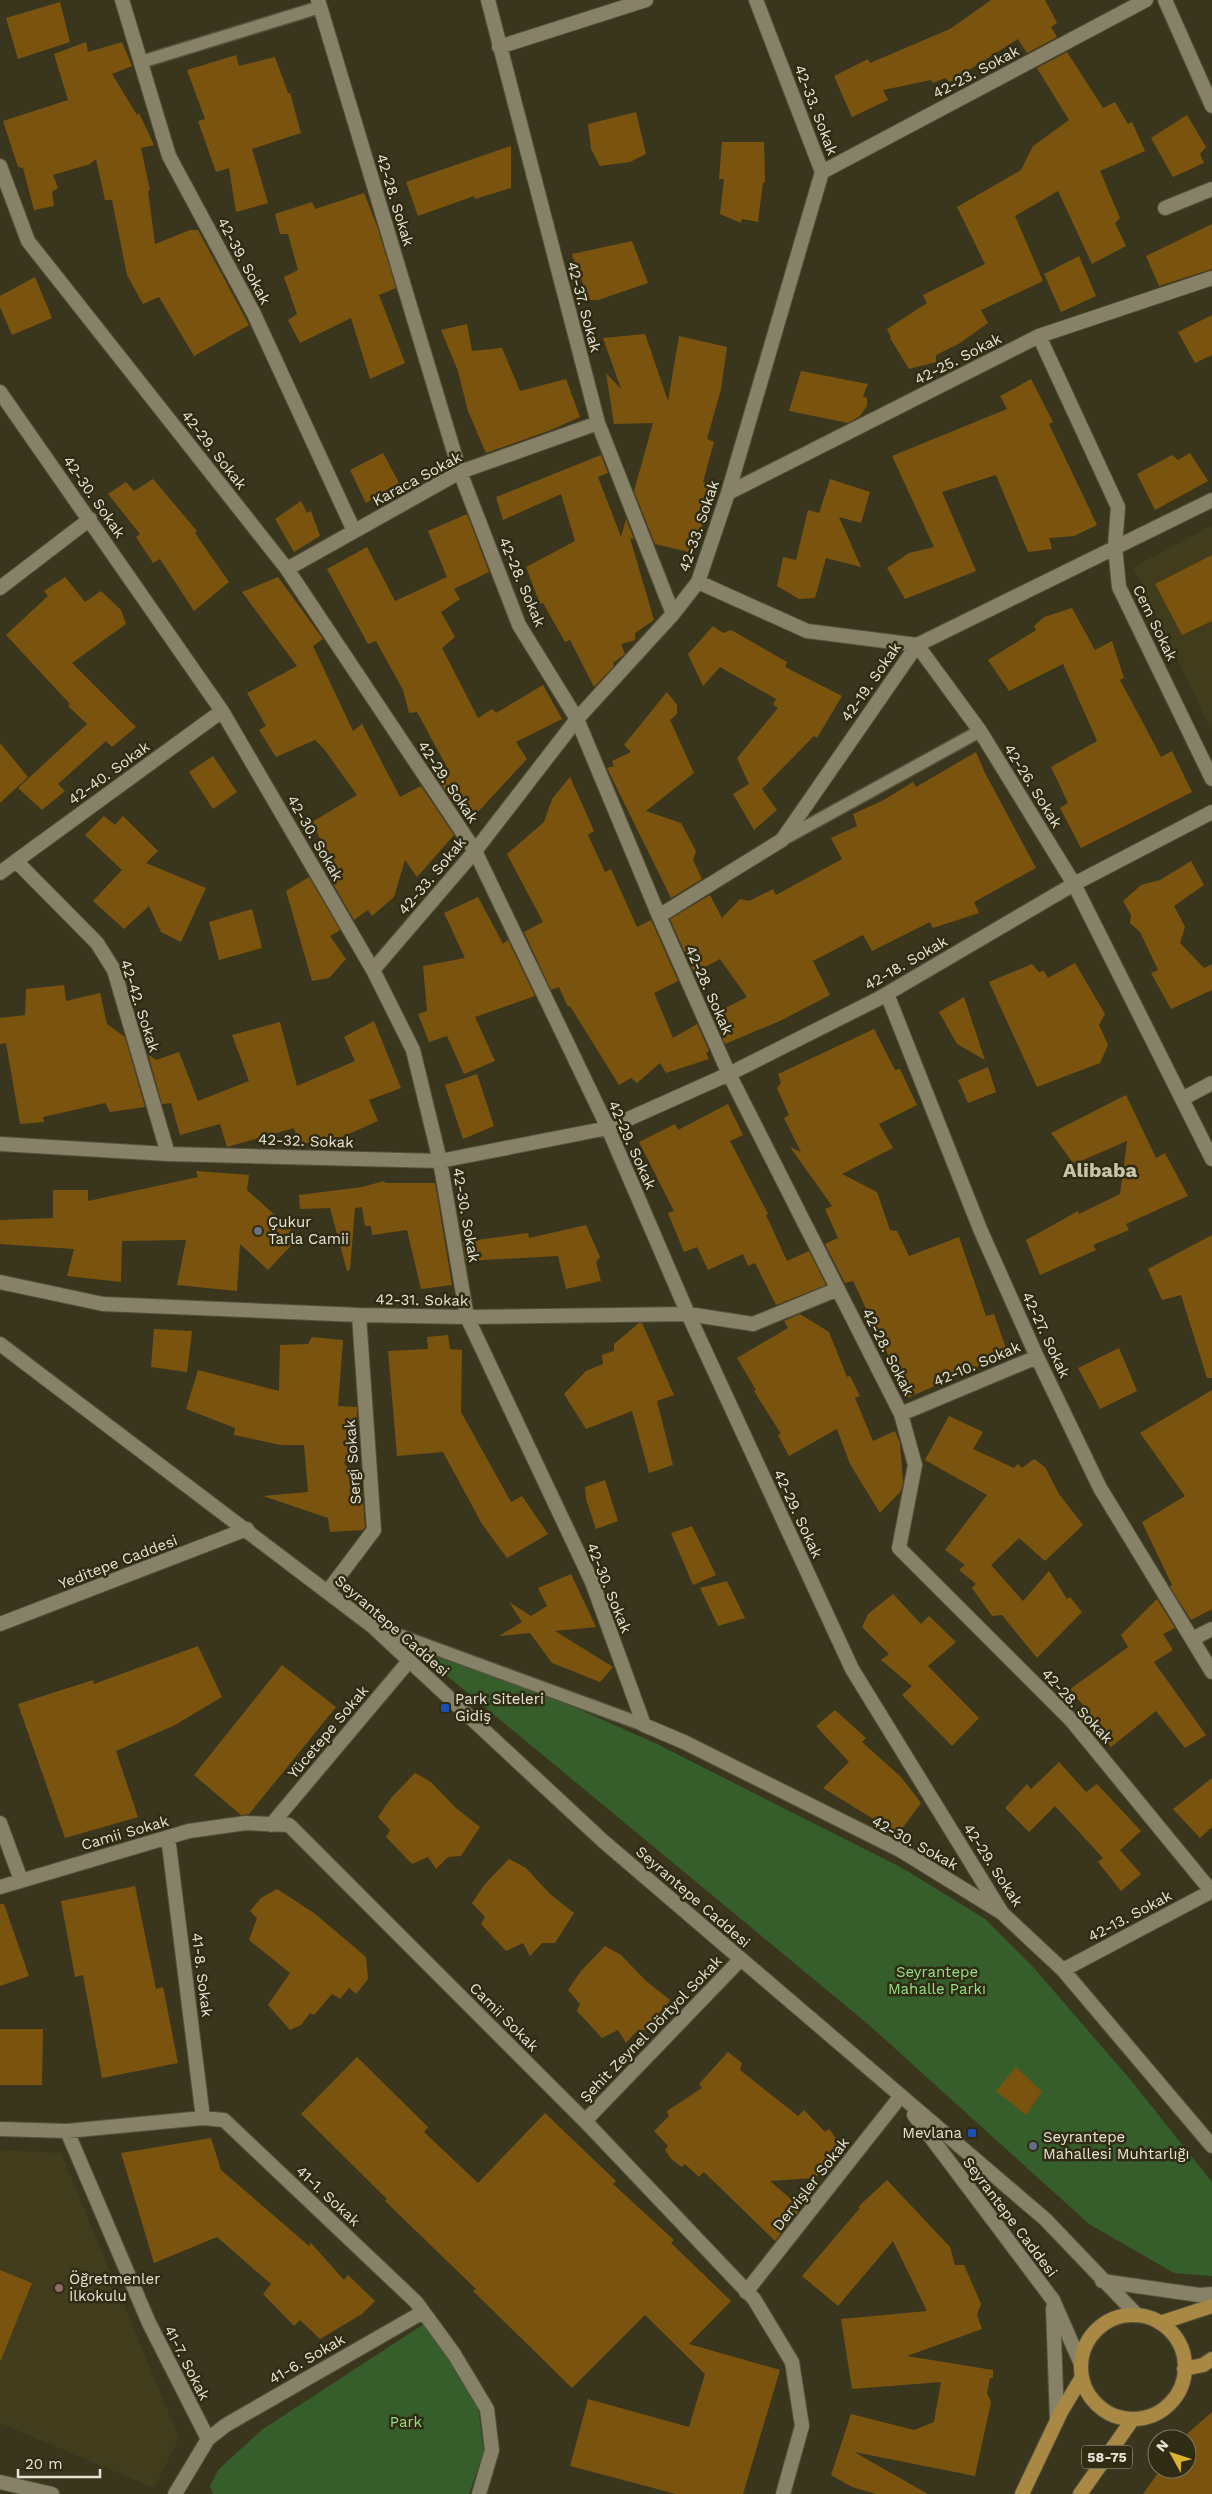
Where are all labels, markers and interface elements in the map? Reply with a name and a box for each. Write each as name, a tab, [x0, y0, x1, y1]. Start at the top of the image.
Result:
street label: 42-23. Sokak	[930, 41, 1023, 102]
street label: 42-33. Sokak	[790, 62, 842, 158]
street label: 42-28. Sokak	[372, 152, 418, 249]
street label: 42-39. Sokak	[214, 214, 275, 308]
street label: 42-37. Sokak	[563, 260, 605, 355]
street label: 42-25. Sokak	[911, 329, 1005, 389]
street label: 42-29. Sokak	[178, 407, 251, 494]
street label: Karaca Sokak	[369, 448, 465, 510]
street label: 42-30. Sokak	[59, 453, 129, 542]
street label: 42-33. Sokak	[675, 477, 723, 574]
street label: 42-28. Sokak	[495, 534, 549, 630]
street label: Cem Sokak	[1129, 582, 1181, 664]
street label: 42-19. Sokak	[837, 639, 905, 725]
street label: 42-40. Sokak	[65, 737, 154, 809]
street label: 42-29. Sokak	[414, 737, 482, 827]
street label: 42-26. Sokak	[1000, 741, 1066, 832]
street label: 42-30. Sokak	[283, 792, 347, 884]
street label: 42-33. Sokak	[394, 833, 470, 918]
street label: 42-18. Sokak	[861, 932, 951, 994]
street label: 42-28. Sokak	[681, 943, 737, 1038]
street label: 42-42. Sokak	[117, 957, 164, 1055]
street label: 42-29. Sokak	[604, 1098, 660, 1193]
street label: 42-32. Sokak	[258, 1130, 355, 1152]
district label: Alibaba	[1063, 1158, 1137, 1182]
street label: 42-30. Sokak	[449, 1166, 483, 1264]
place label: Çukur Tarla Camii	[268, 1213, 349, 1248]
marker: Çukur Tarla Camii	[252, 1225, 264, 1237]
street label: 42-27. Sokak	[1018, 1289, 1074, 1381]
street label: 42-31. Sokak	[375, 1290, 469, 1310]
street label: 42-28. Sokak	[858, 1305, 918, 1399]
street label: 42-10. Sokak	[931, 1337, 1024, 1390]
street label: Sergi Sokak	[341, 1418, 365, 1505]
street label: 42-29. Sokak	[770, 1467, 827, 1562]
street label: Yeditepe Caddesi	[56, 1531, 180, 1593]
street label: 42-30. Sokak	[583, 1540, 635, 1636]
street label: Seyrantepe Caddesi	[331, 1571, 453, 1681]
street label: 42-28. Sokak	[1038, 1665, 1117, 1747]
street label: Yücetepe Sokak	[284, 1681, 372, 1782]
place label: Park Siteleri Gidiş	[455, 1690, 544, 1725]
marker: Park Siteleri Gidiş	[439, 1702, 451, 1714]
street label: Camii Sokak	[79, 1812, 171, 1854]
street label: 42-30. Sokak	[869, 1812, 962, 1874]
street label: 42-29. Sokak	[959, 1820, 1027, 1910]
street label: Seyrantepe Caddesi	[632, 1842, 754, 1952]
street label: 42-13. Sokak	[1085, 1886, 1175, 1946]
street label: 41-8. Sokak	[188, 1932, 216, 2019]
street label: Şehit Zeynel Dörtyol Sokak	[576, 1952, 726, 2106]
park label: Seyrantepe Mahalle Parkı	[888, 1963, 986, 1998]
street label: Camii Sokak	[466, 1979, 543, 2056]
place label: Mevlana	[902, 2124, 963, 2142]
marker: Mevlana	[966, 2127, 978, 2139]
place label: Seyrantepe Mahallesi Muhtarlığı	[1043, 2128, 1189, 2163]
street label: Dervişler Sokak	[769, 2133, 853, 2234]
marker: Seyrantepe Mahallesi Muhtarlığı	[1027, 2140, 1039, 2152]
street label: Seyrantepe Caddesi	[959, 2153, 1061, 2281]
street label: 41-1. Sokak	[292, 2162, 364, 2230]
place label: Öğretmenler İlkokulu	[69, 2270, 160, 2305]
marker: Öğretmenler İlkokulu	[53, 2282, 65, 2294]
street label: 41-7. Sokak	[160, 2323, 214, 2404]
street label: 41-6. Sokak	[266, 2330, 349, 2388]
park label: Park	[390, 2413, 423, 2431]
north arrow	[1147, 2429, 1197, 2479]
text: N	[1153, 2437, 1172, 2455]
scale bar	[18, 2446, 100, 2478]
road number: 58-75	[1082, 2446, 1132, 2468]
text: 20 m	[25, 2455, 63, 2473]

